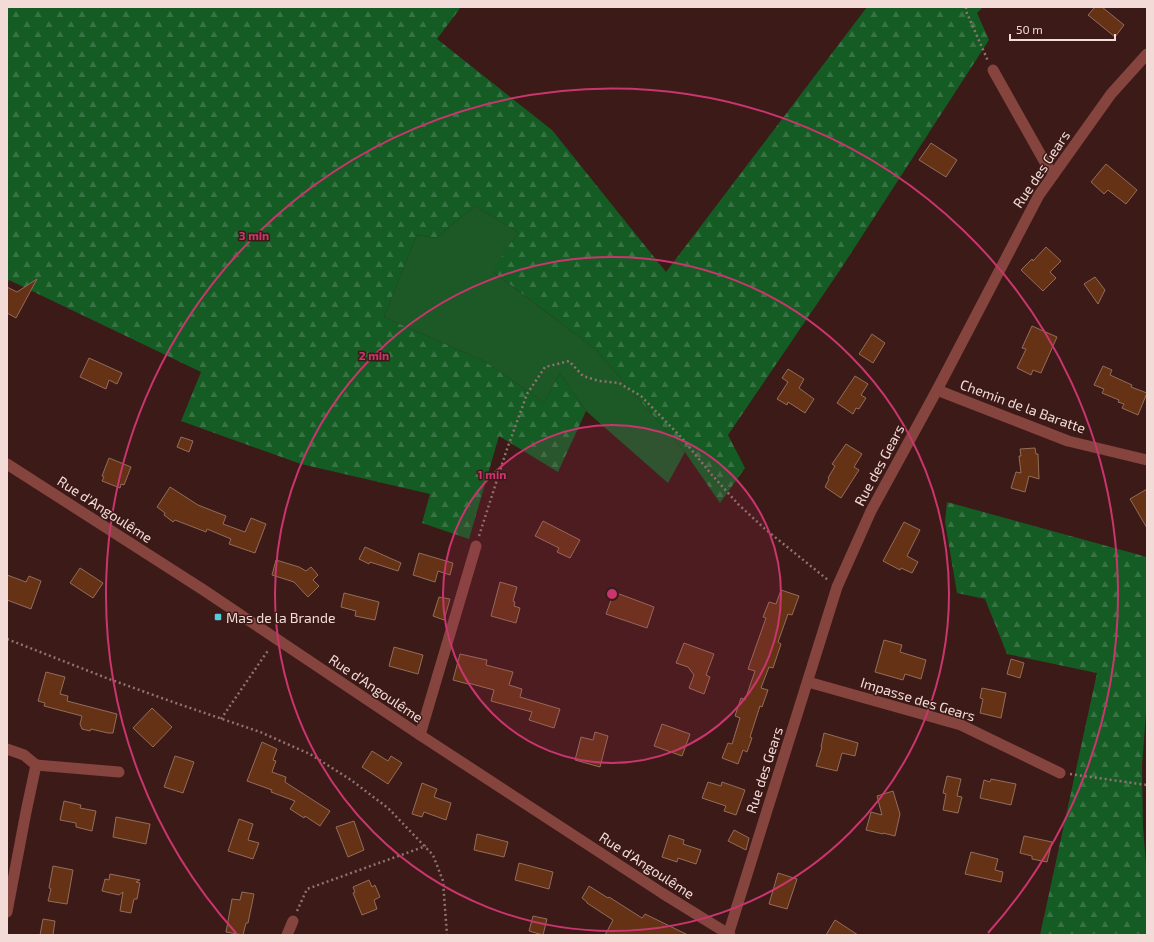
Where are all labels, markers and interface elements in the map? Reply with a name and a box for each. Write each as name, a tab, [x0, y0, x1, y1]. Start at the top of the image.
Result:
scale bar	[1010, 16, 1115, 42]
text: 50 m	[1016, 22, 1043, 36]
street label: Rue des Gears	[1009, 127, 1073, 211]
text: 3 min	[239, 228, 269, 242]
text: 2 min	[359, 348, 389, 362]
street label: Chemin de la Baratte	[958, 375, 1088, 437]
street label: Rue des Gears	[850, 421, 908, 509]
text: 1 min	[478, 467, 506, 481]
street label: Rue d'Angoulême	[54, 472, 156, 546]
centre of rings	[605, 587, 619, 601]
place label: Mas de la Brande	[226, 609, 335, 626]
marker: Mas de la Brande	[213, 612, 223, 622]
street label: Rue d'Angoulême	[326, 650, 426, 726]
street label: Impasse des Gears	[859, 673, 977, 725]
street label: Rue des Gears	[742, 725, 786, 815]
street label: Rue d'Angoulême	[596, 828, 698, 902]

